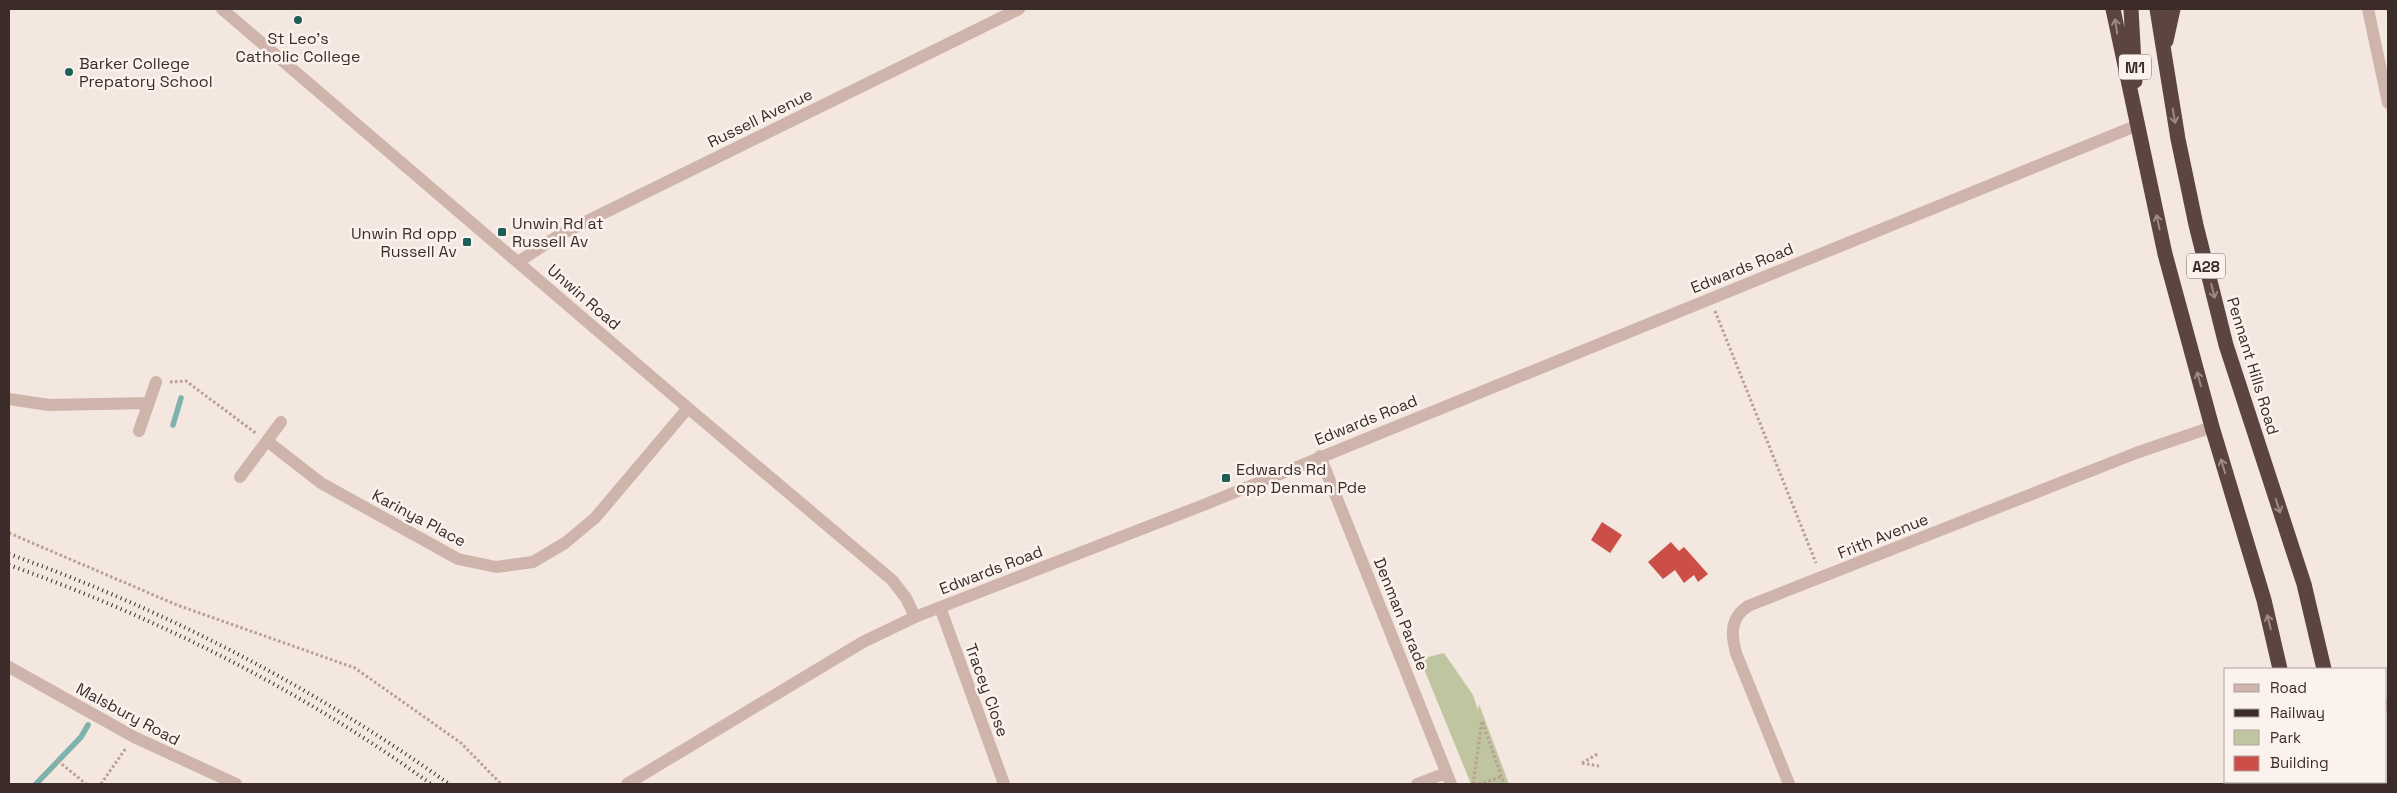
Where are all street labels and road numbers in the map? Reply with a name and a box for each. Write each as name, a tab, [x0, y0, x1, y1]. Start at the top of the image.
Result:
road number: M1	[2119, 54, 2151, 80]
street label: Russell Avenue	[704, 83, 816, 153]
street label: Edwards Road	[1688, 238, 1796, 298]
road number: A28	[2187, 254, 2225, 278]
street label: Unwin Road	[543, 259, 625, 335]
street label: Pennant Hills Road	[2222, 295, 2284, 437]
street label: Edwards Road	[1312, 390, 1420, 450]
street label: Karinya Place	[368, 484, 470, 552]
street label: Frith Avenue	[1834, 508, 1932, 564]
street label: Edwards Road	[936, 541, 1046, 599]
street label: Denman Parade	[1369, 554, 1433, 674]
street label: Tracey Close	[960, 640, 1014, 740]
street label: Malsbury Road	[72, 678, 184, 750]

